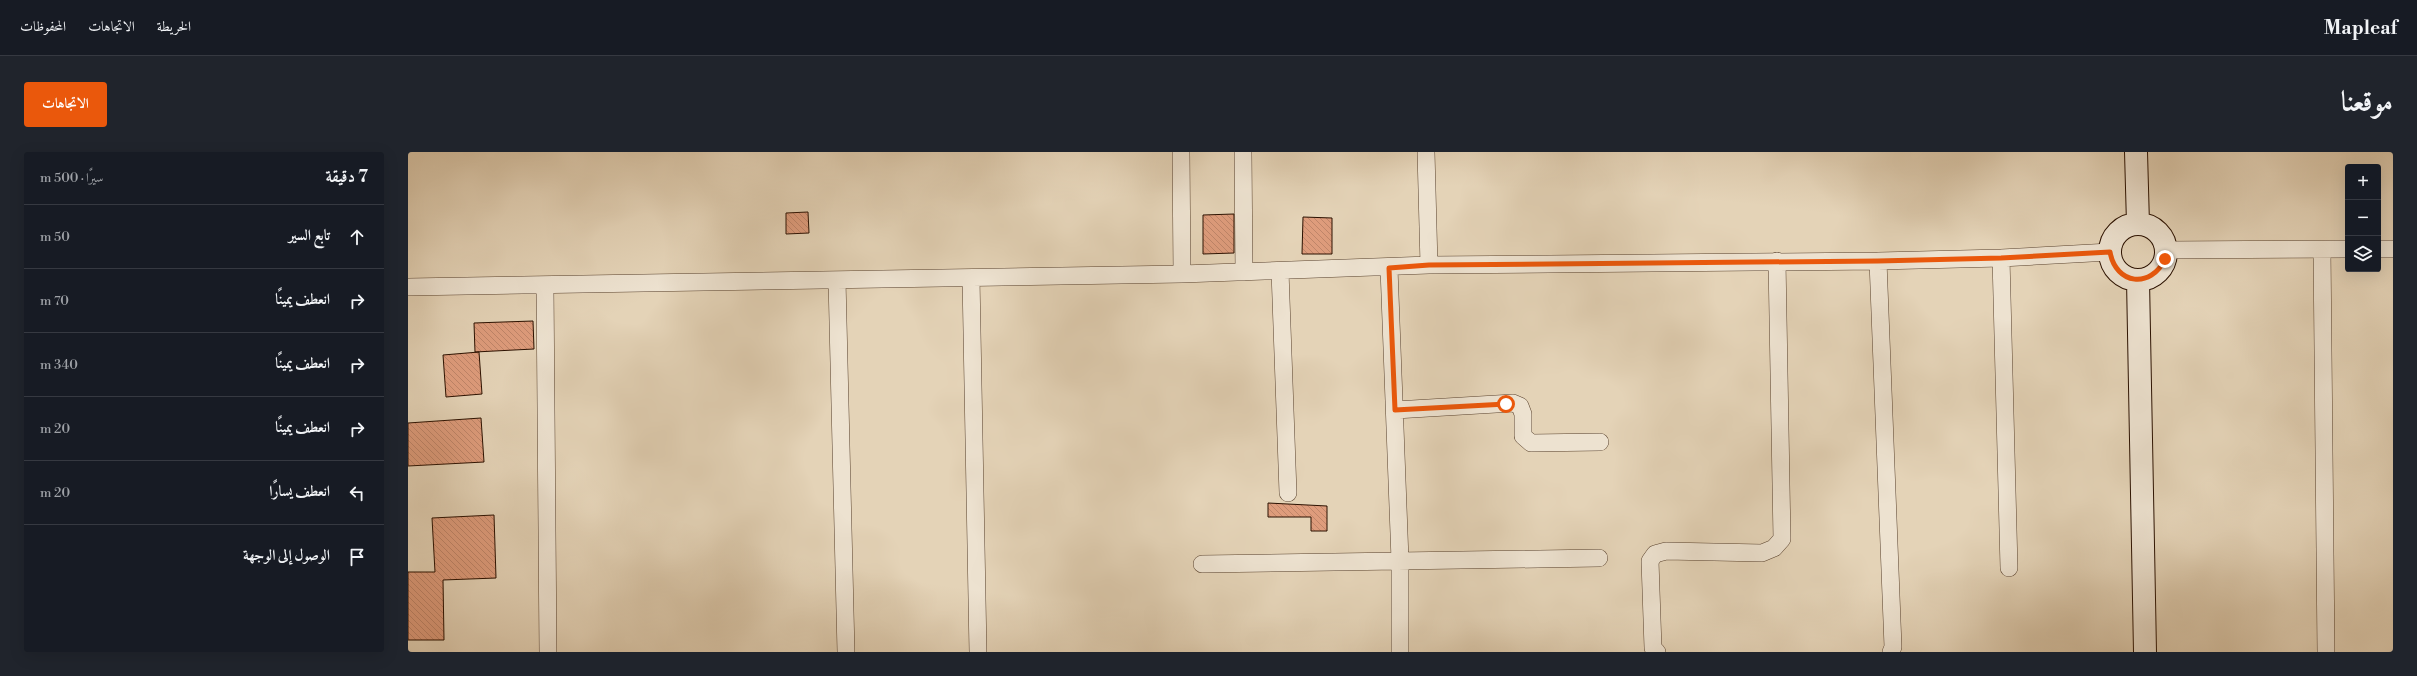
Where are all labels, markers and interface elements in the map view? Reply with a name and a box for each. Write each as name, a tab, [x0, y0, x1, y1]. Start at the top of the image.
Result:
text: Mapleaf	[2324, 16, 2397, 40]
text: المحفوظات	[20, 18, 66, 36]
text: الاتجاهات	[88, 18, 135, 36]
text: الخريطة	[157, 18, 191, 36]
button: الاتجاهات	[24, 82, 107, 127]
text: موقعنا	[2341, 85, 2393, 120]
map controls	[2345, 164, 2381, 272]
button: +	[2345, 164, 2381, 200]
text: 7 دقيقة	[326, 166, 368, 188]
text: سيرًا · 500 m	[40, 170, 103, 186]
button: −	[2345, 200, 2381, 236]
text: تابع السير	[288, 226, 330, 245]
icon: ahead	[346, 226, 368, 248]
text: 50 m	[40, 229, 70, 245]
button: layers	[2345, 236, 2381, 272]
route end	[2156, 250, 2174, 268]
text: انعطف يمينًا	[275, 290, 330, 309]
icon: right	[346, 290, 368, 312]
text: 70 m	[40, 293, 69, 309]
text: انعطف يمينًا	[275, 354, 330, 373]
icon: right	[346, 354, 368, 376]
text: 340 m	[40, 357, 78, 373]
route start	[1497, 395, 1515, 413]
text: انعطف يمينًا	[275, 418, 330, 437]
icon: right	[346, 418, 368, 440]
text: 20 m	[40, 421, 70, 437]
text: انعطف يسارًا	[269, 482, 330, 501]
icon: left	[346, 482, 368, 504]
text: 20 m	[40, 485, 70, 501]
text: الوصول إلى الوجهة	[243, 546, 330, 565]
icon: arrive	[346, 546, 368, 568]

